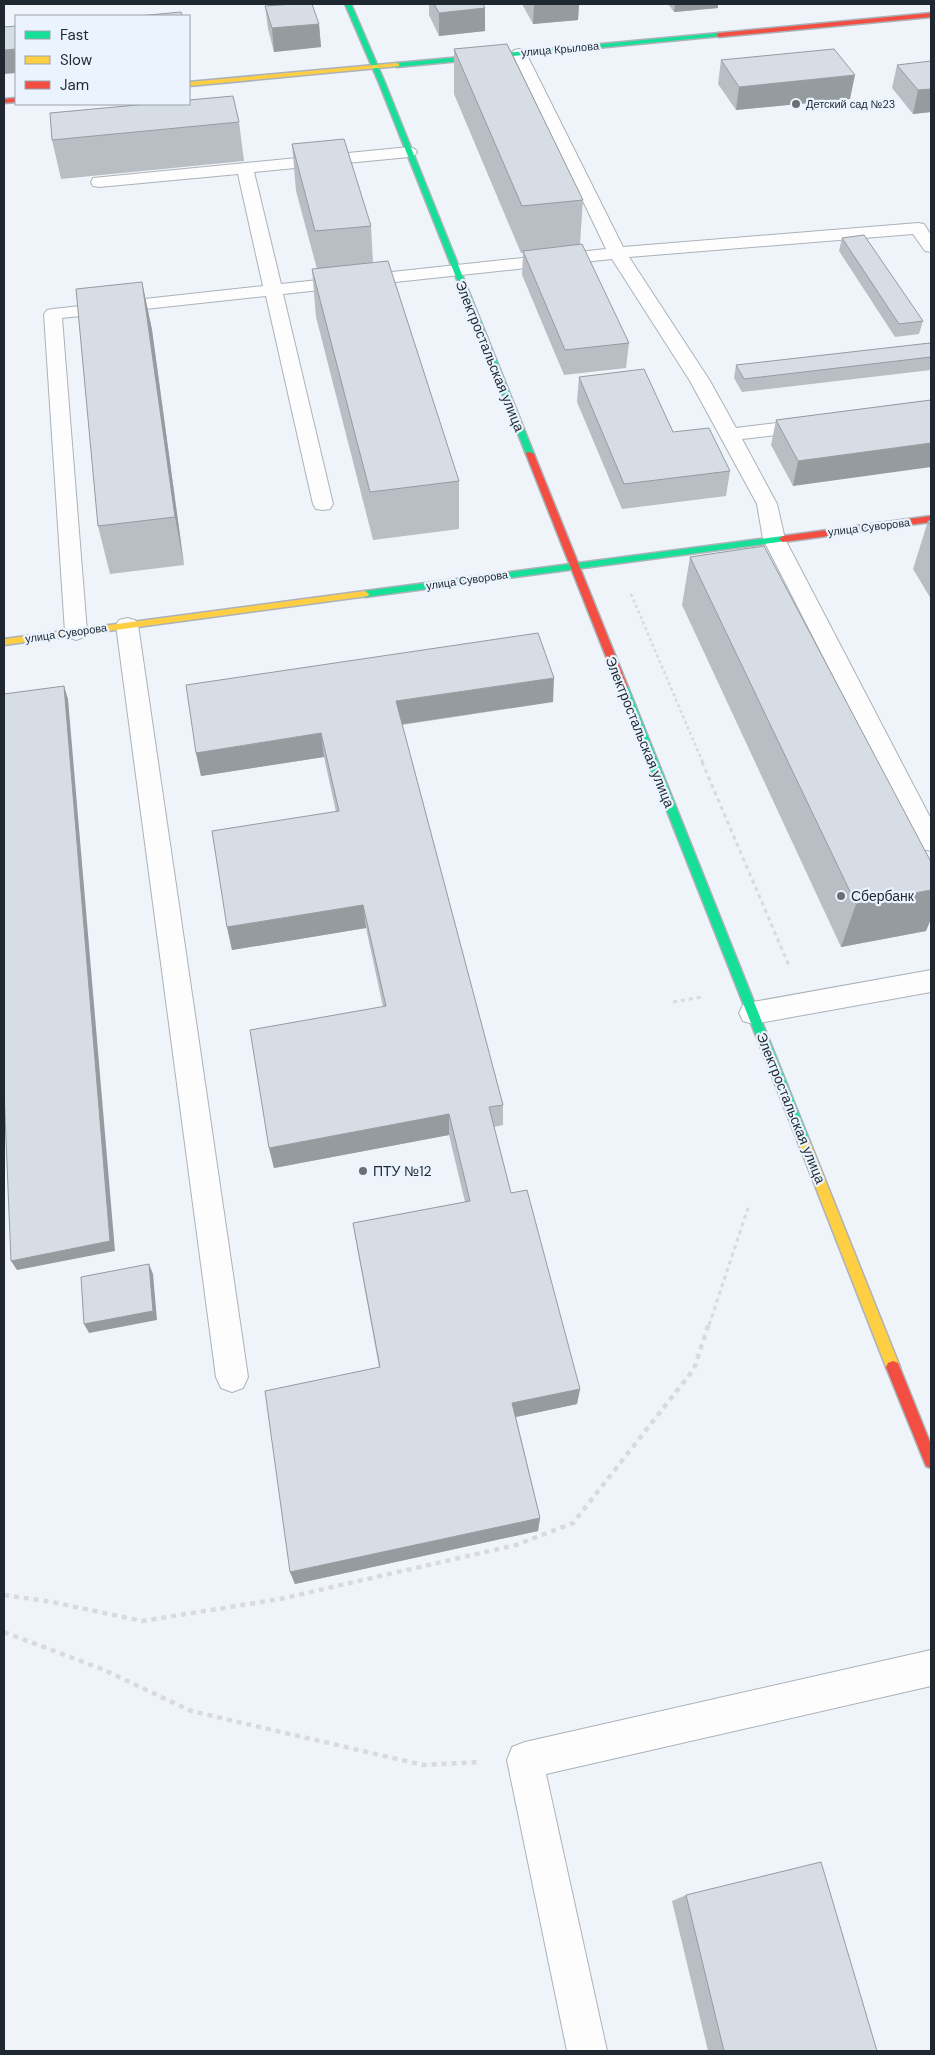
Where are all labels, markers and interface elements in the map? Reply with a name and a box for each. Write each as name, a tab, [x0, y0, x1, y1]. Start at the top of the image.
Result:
legend	[15, 15, 190, 105]
text: Fast	[60, 25, 89, 45]
street label: улица Крылова	[520, 39, 600, 59]
text: Slow	[60, 50, 93, 70]
text: Jam	[60, 75, 89, 95]
place label: Детский сад №23	[806, 97, 895, 111]
marker: Детский сад №23	[790, 98, 802, 110]
street label: Электростальская улица	[451, 278, 529, 434]
street label: улица Суворова	[827, 515, 912, 539]
street label: улица Суворова	[425, 567, 510, 593]
street label: улица Суворова	[24, 620, 109, 646]
street label: Электростальская улица	[601, 654, 679, 810]
place label: Сбербанк	[851, 887, 915, 905]
marker: Сбербанк	[835, 890, 847, 902]
street label: Электростальская улица	[752, 1030, 830, 1186]
place label: ПТУ №12	[373, 1162, 432, 1180]
marker: ПТУ №12	[357, 1165, 369, 1177]

